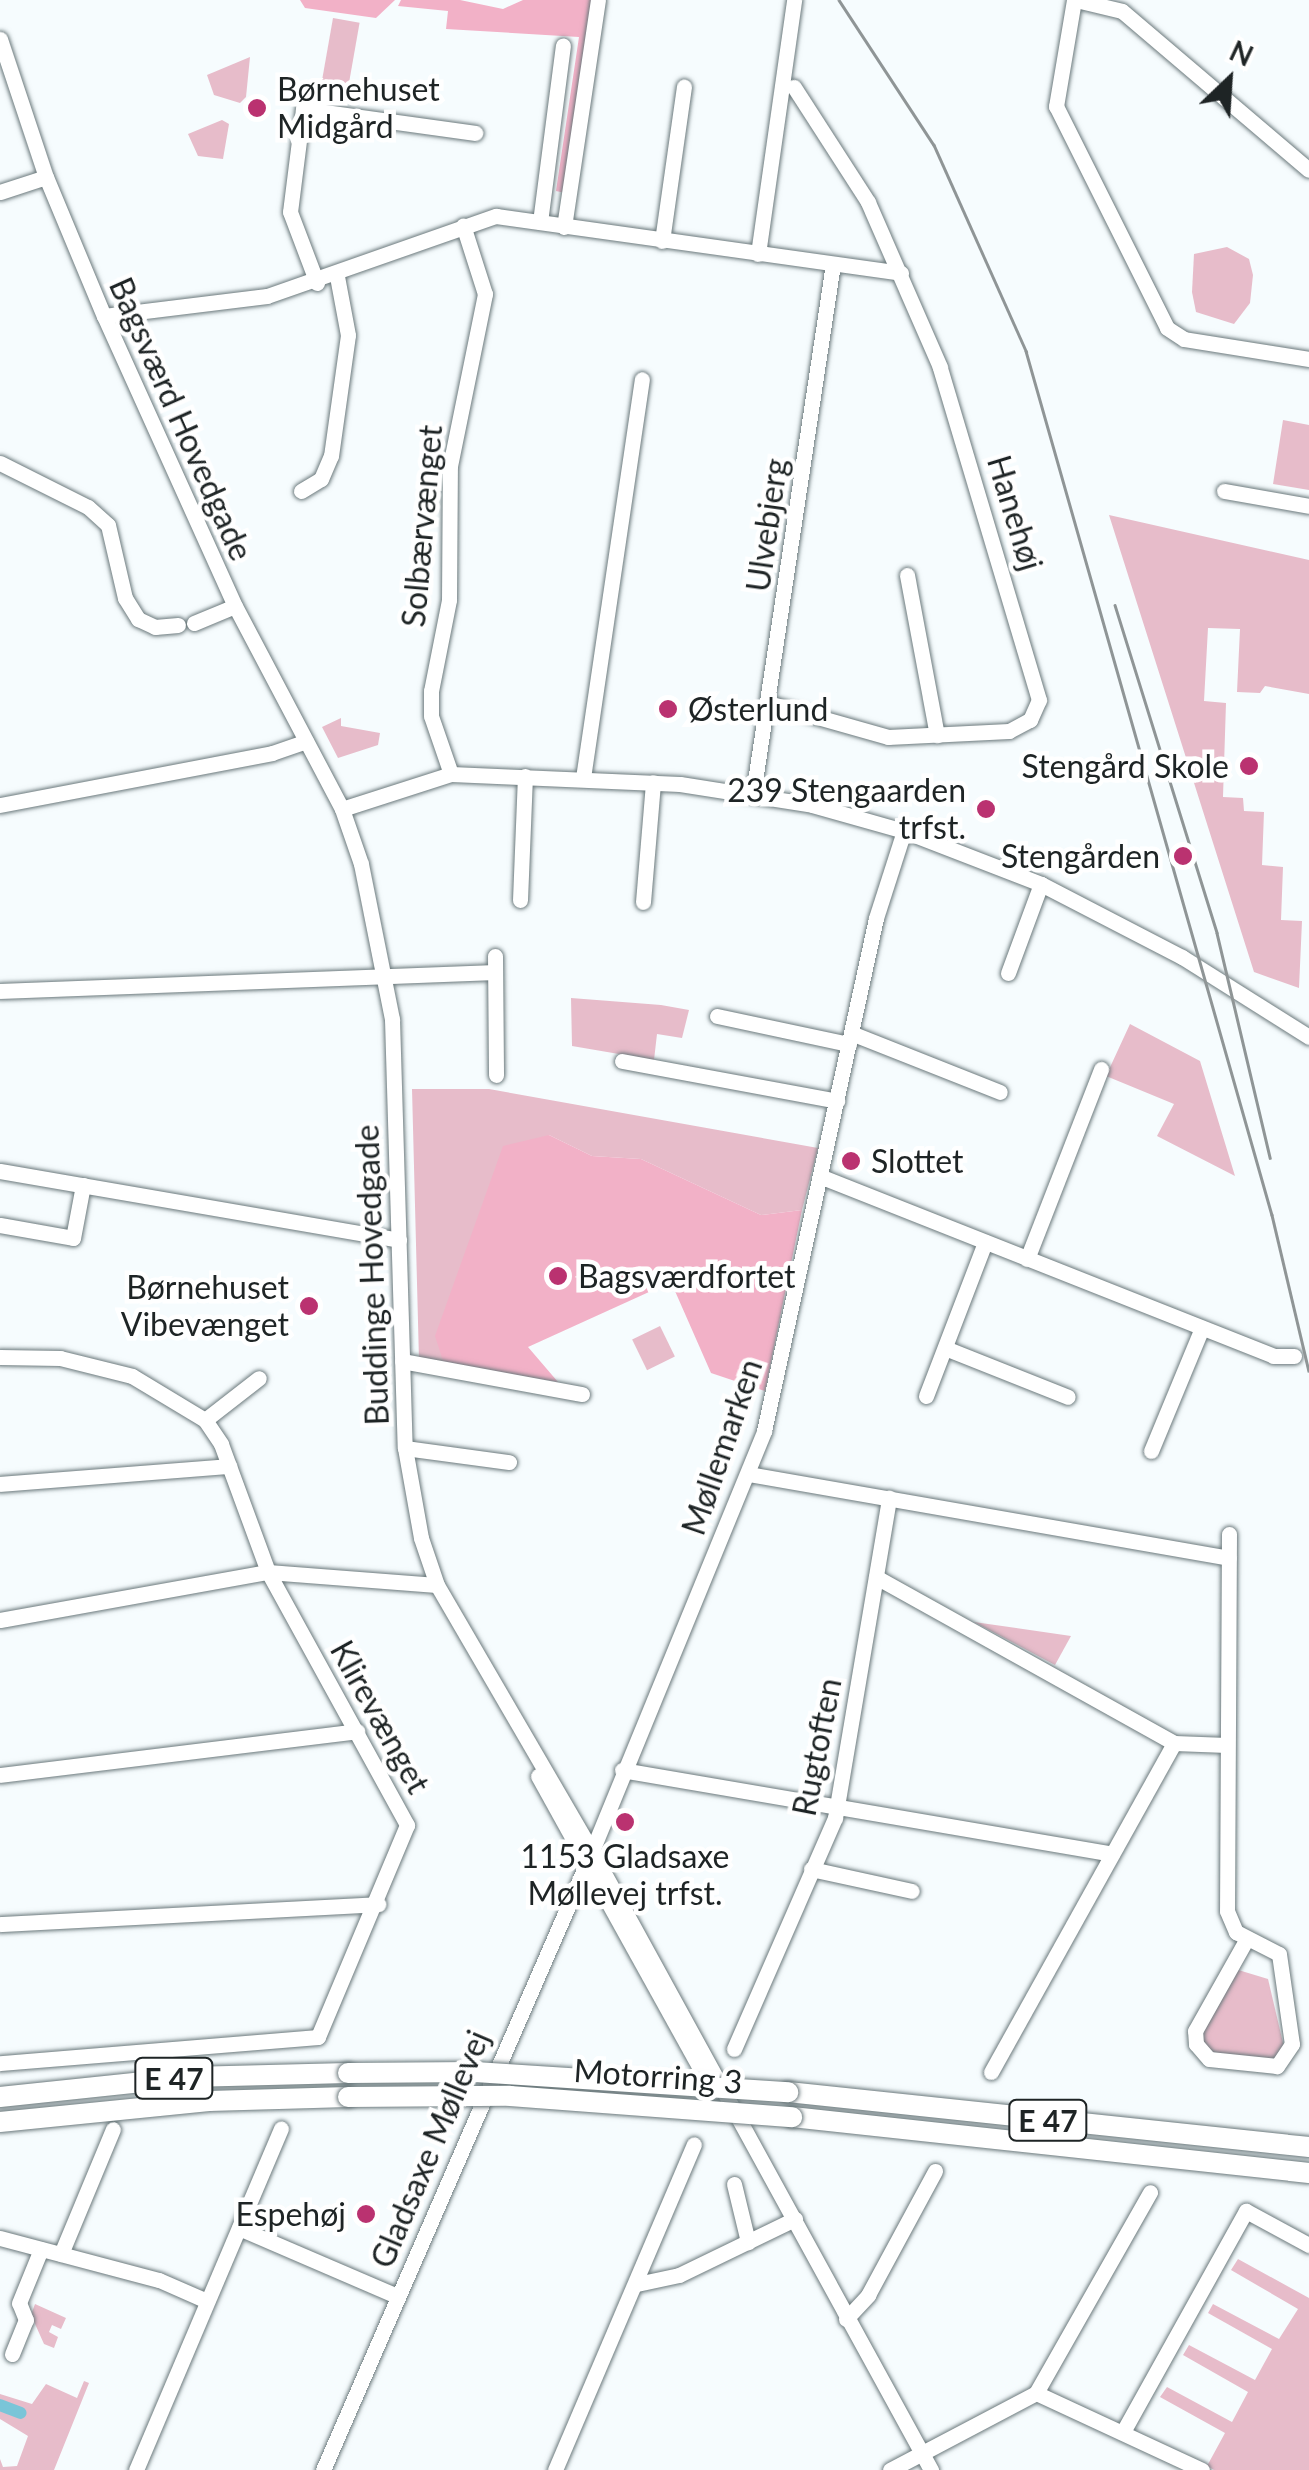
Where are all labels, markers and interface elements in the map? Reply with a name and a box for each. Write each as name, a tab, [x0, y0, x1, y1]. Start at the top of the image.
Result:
north arrow	[1179, 30, 1279, 130]
text: N	[1225, 33, 1259, 73]
place label: Børnehuset Midgård	[277, 71, 440, 146]
marker: Børnehuset Midgård	[246, 97, 268, 119]
street label: Bagsværd Hovedgade	[101, 272, 261, 566]
street label: Solbærvænget	[394, 423, 450, 629]
street label: Hanehøj	[979, 451, 1051, 575]
street label: Ulvebjerg	[739, 456, 795, 594]
place label: Østerlund	[688, 690, 828, 728]
marker: Østerlund	[657, 698, 679, 720]
place label: Stengård Skole	[1022, 747, 1229, 785]
marker: Stengård Skole	[1238, 755, 1260, 777]
place label: 239 Stengaarden trfst.	[727, 772, 966, 847]
marker: 239 Stengaarden trfst.	[975, 798, 997, 820]
place label: Stengården	[1001, 837, 1160, 875]
marker: Stengården	[1170, 843, 1196, 869]
street label: Buddinge Hovedgade	[348, 1124, 396, 1426]
place label: Slottet	[871, 1142, 964, 1180]
marker: Slottet	[840, 1150, 862, 1172]
place label: Bagsværdfortet	[578, 1257, 796, 1295]
marker: Bagsværdfortet	[547, 1265, 569, 1287]
place label: Børnehuset Vibevænget	[121, 1269, 289, 1344]
marker: Børnehuset Vibevænget	[298, 1295, 320, 1317]
street label: Møllemarken	[674, 1354, 770, 1540]
street label: Klirevænget	[322, 1634, 438, 1800]
street label: Rugtoften	[785, 1675, 849, 1819]
marker: 1153 Gladsaxe Møllevej trfst.	[614, 1811, 636, 1833]
place label: 1153 Gladsaxe Møllevej trfst.	[521, 1838, 729, 1913]
street label: Gladsaxe Møllevej	[363, 2024, 497, 2274]
street label: Motorring 3	[572, 2051, 744, 2101]
road number: E 47	[134, 2053, 214, 2103]
road number: E 47	[1008, 2095, 1088, 2145]
place label: Espehøj	[235, 2195, 346, 2233]
marker: Espehøj	[355, 2203, 377, 2225]

